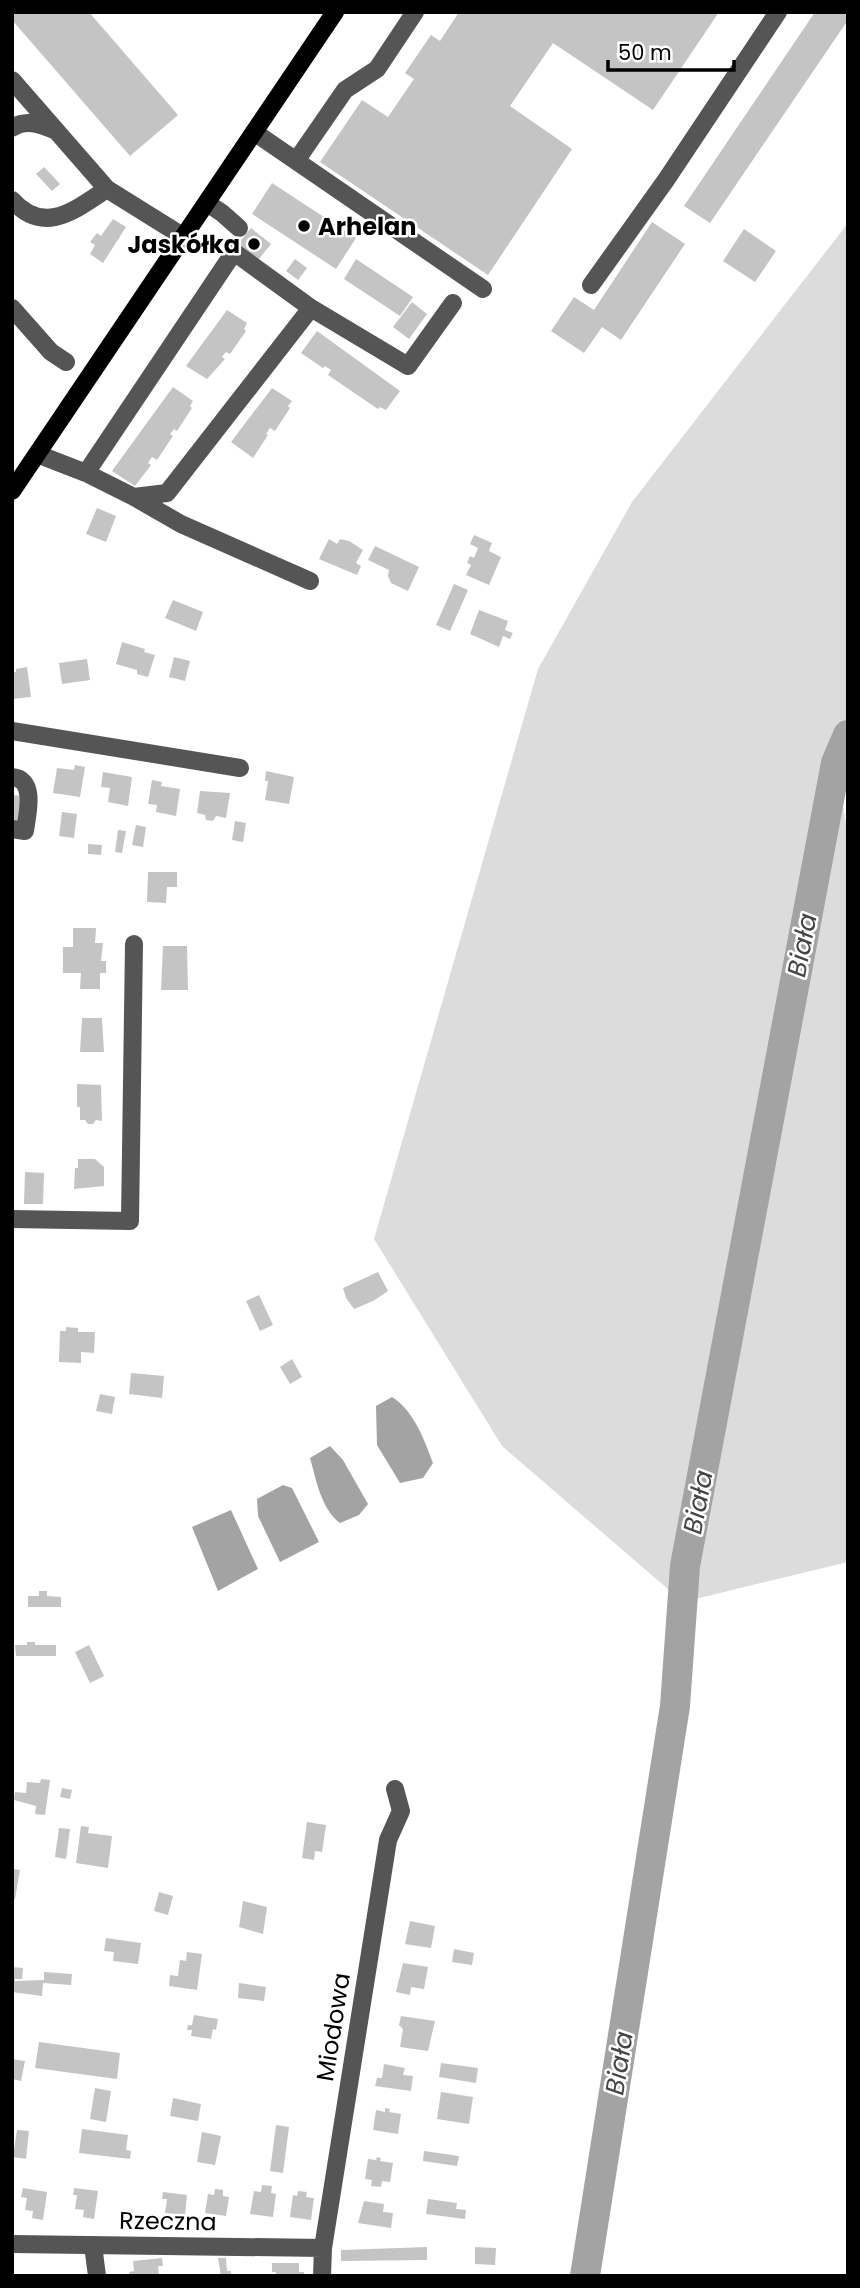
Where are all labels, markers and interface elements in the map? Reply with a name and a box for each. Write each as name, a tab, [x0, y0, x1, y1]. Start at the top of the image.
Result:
scale bar	[608, 28, 734, 72]
text: 50 m	[618, 38, 672, 67]
place label: Arhelan	[318, 210, 416, 243]
marker: Arhelan	[296, 218, 312, 234]
place label: Jaskółka	[127, 228, 240, 261]
marker: Jaskółka	[246, 236, 262, 252]
water label: Biała	[778, 910, 826, 980]
water label: Biała	[674, 1467, 722, 1537]
street label: Miodowa	[308, 1970, 358, 2084]
water label: Biała	[596, 2029, 642, 2097]
street label: Rzeczna	[119, 2204, 217, 2238]

